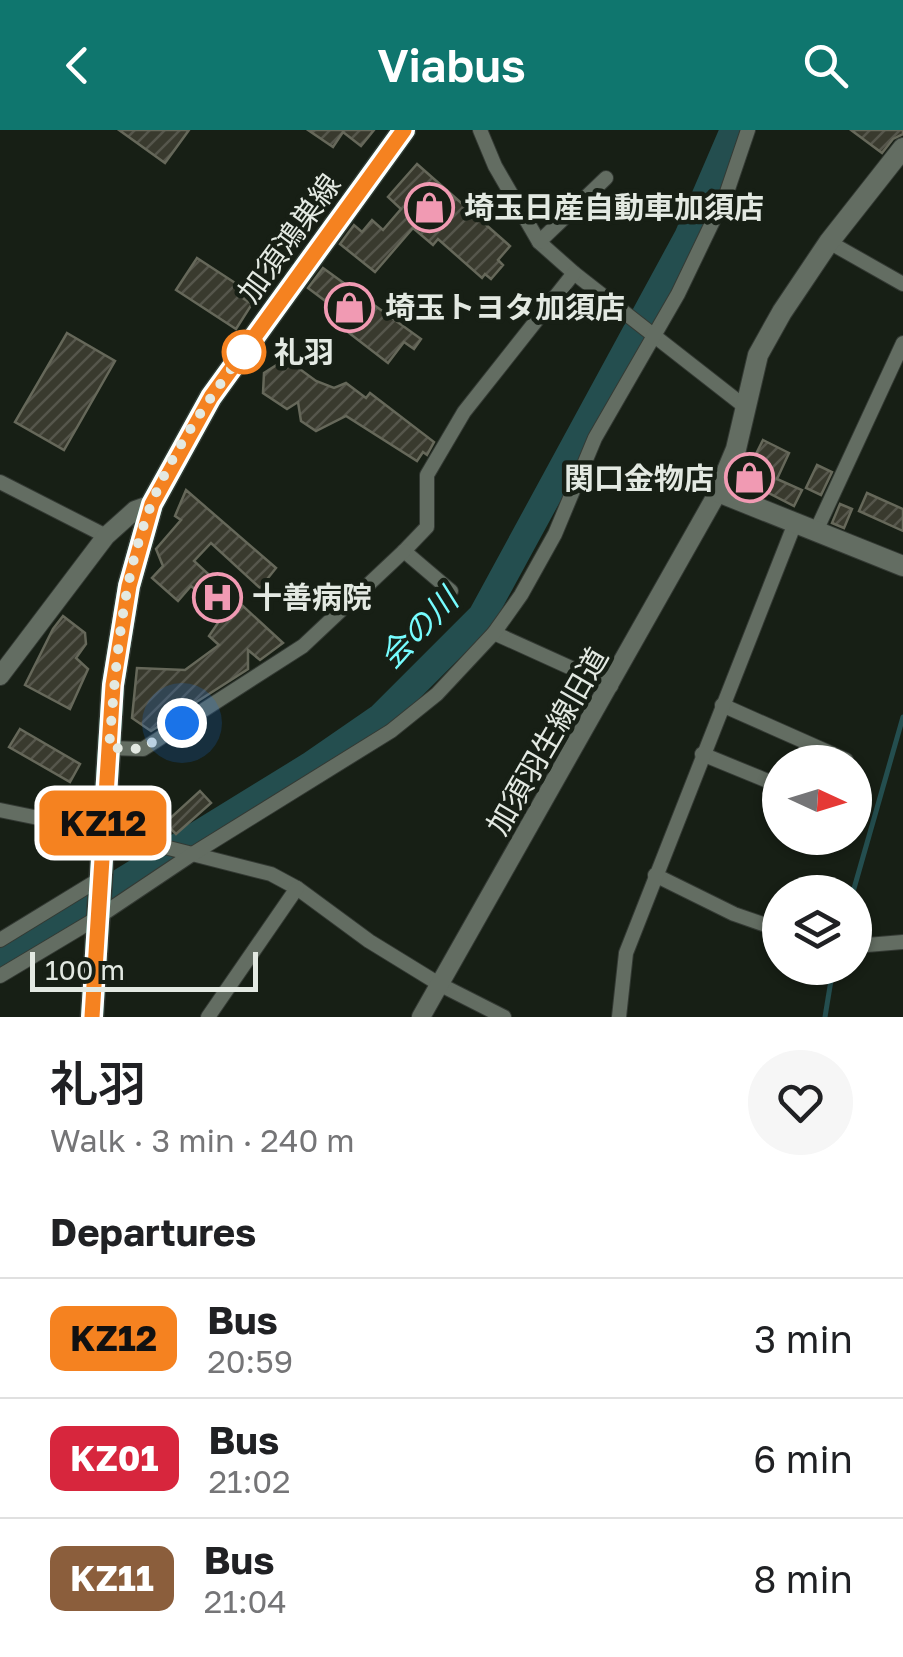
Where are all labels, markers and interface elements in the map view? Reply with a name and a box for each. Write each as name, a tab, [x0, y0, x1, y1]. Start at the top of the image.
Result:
icon: back	[50, 38, 105, 93]
text: Viabus	[377, 38, 526, 92]
icon: search	[798, 38, 853, 93]
street label: 加須鴻巣線	[230, 167, 348, 309]
shop icon: 埼玉日産自動車加須店	[403, 181, 455, 233]
place label: 埼玉日産自動車加須店	[464, 189, 764, 225]
shop icon: 埼玉トヨタ加須店	[324, 281, 376, 333]
place label: 埼玉トヨタ加須店	[385, 289, 625, 325]
marker: 礼羽	[223, 331, 265, 373]
place label: 礼羽	[274, 334, 334, 370]
shop icon: 関口金物店	[723, 452, 775, 504]
place label: 関口金物店	[564, 460, 714, 496]
hospital icon: 十善病院	[191, 571, 243, 623]
water label: 会の川	[371, 578, 467, 676]
place label: 十善病院	[252, 579, 372, 615]
street label: 加須羽生線旧道	[479, 641, 615, 841]
your location	[157, 698, 207, 748]
north arrow	[762, 745, 872, 855]
map controls	[762, 745, 872, 985]
line badge: KZ12	[33, 790, 173, 856]
text: KZ12	[59, 802, 147, 844]
button: layers	[762, 875, 872, 985]
scale bar	[30, 947, 258, 991]
text: 100 m	[45, 953, 125, 986]
button: heart	[748, 1050, 853, 1155]
text: 礼羽	[50, 1054, 146, 1112]
text: Walk · 3 min · 240 m	[50, 1121, 355, 1159]
text: Departures	[50, 1209, 256, 1254]
text: Bus	[207, 1297, 278, 1342]
text: 3 min	[754, 1316, 853, 1361]
text: KZ12	[70, 1317, 157, 1359]
text: 20:59	[207, 1342, 293, 1380]
text: Bus	[209, 1417, 279, 1462]
text: 6 min	[753, 1436, 853, 1481]
text: KZ01	[70, 1437, 159, 1479]
text: 21:02	[209, 1462, 291, 1500]
text: Bus	[204, 1537, 275, 1582]
text: 8 min	[753, 1556, 853, 1601]
text: KZ11	[70, 1557, 154, 1599]
text: 21:04	[204, 1582, 287, 1620]

